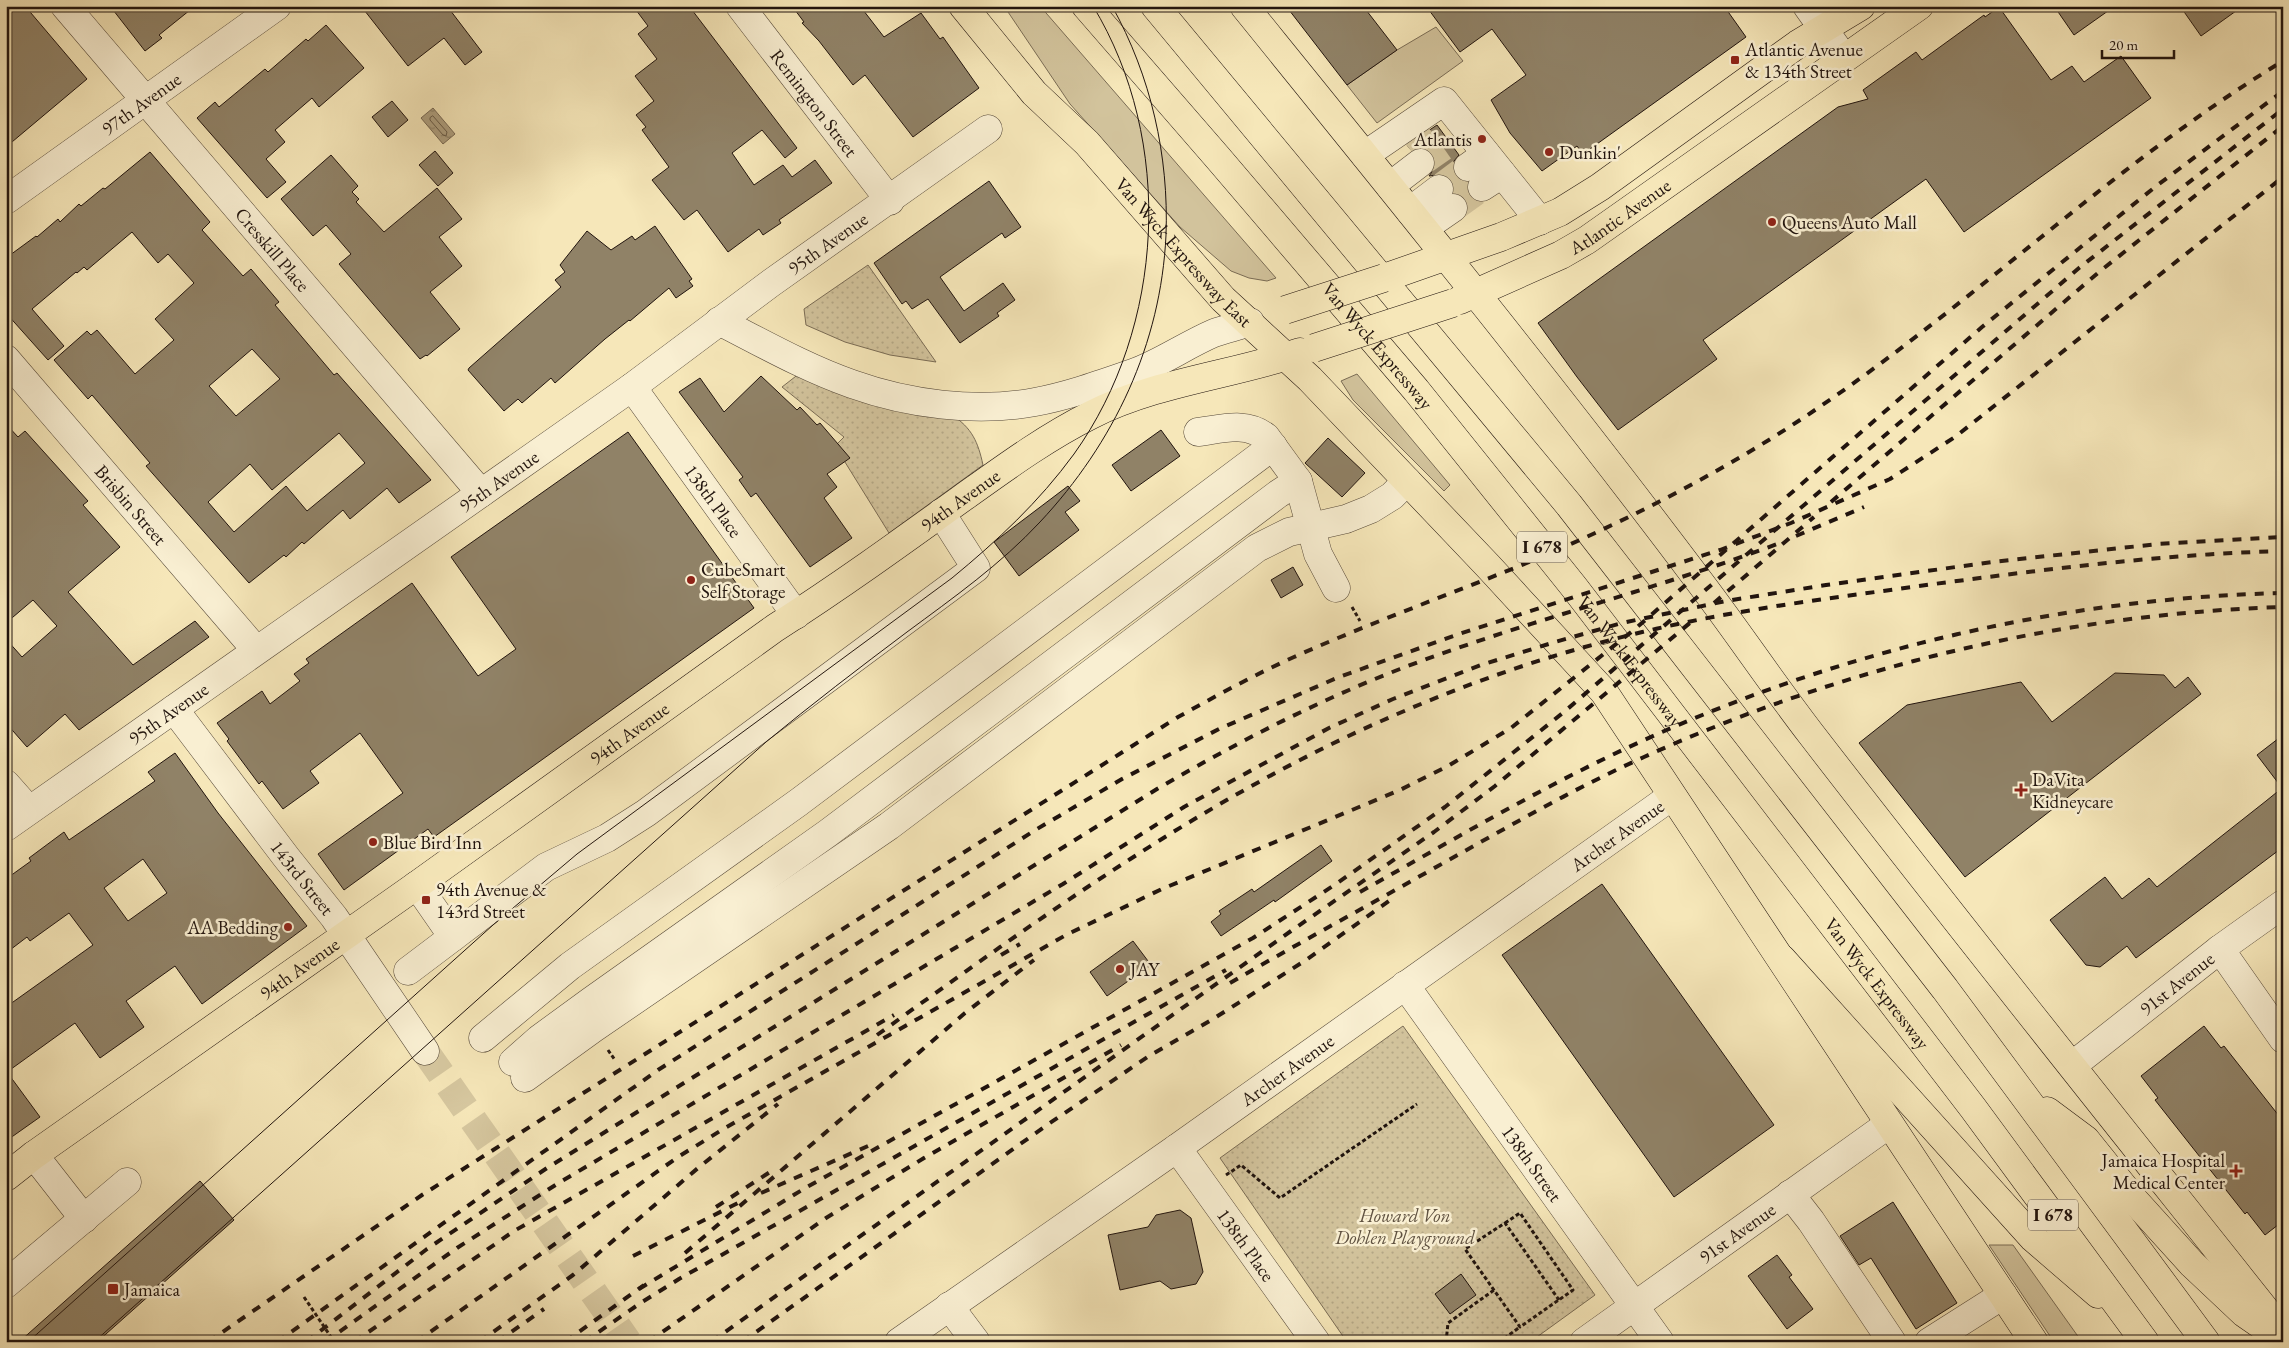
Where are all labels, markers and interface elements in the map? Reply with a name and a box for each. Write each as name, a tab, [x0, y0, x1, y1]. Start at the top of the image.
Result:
scale bar	[2102, 28, 2174, 60]
text: 20 m	[2109, 35, 2138, 54]
place label: Atlantic Avenue & 134th Street	[1744, 37, 1863, 84]
street label: Remington Street	[765, 44, 863, 162]
marker: Atlantic Avenue & 134th Street	[1729, 54, 1741, 66]
street label: 97th Avenue	[96, 67, 186, 141]
place label: Atlantis	[1413, 127, 1472, 152]
marker: Atlantis	[1476, 133, 1488, 145]
place label: Dunkin'	[1559, 140, 1621, 165]
marker: Dunkin'	[1543, 146, 1555, 158]
street label: Van Wyck Expressway East	[1110, 172, 1257, 333]
street label: Atlantic Avenue	[1564, 173, 1676, 261]
street label: Cresskill Place	[229, 202, 316, 297]
street label: 95th Avenue	[783, 206, 873, 280]
place label: Queens Auto Mall	[1782, 210, 1917, 235]
marker: Queens Auto Mall	[1766, 216, 1778, 228]
street label: Van Wyck Expressway	[1316, 277, 1439, 415]
street label: 95th Avenue	[454, 444, 544, 518]
street label: Brisbin Street	[89, 459, 172, 550]
street label: 138th Place	[679, 459, 748, 542]
street label: 94th Avenue	[915, 463, 1005, 537]
road number: I 678	[1517, 532, 1567, 562]
place label: CubeSmart Self Storage	[701, 557, 785, 604]
marker: CubeSmart Self Storage	[685, 574, 697, 586]
street label: Van Wyck Expressway	[1572, 590, 1689, 733]
street label: 95th Avenue	[123, 677, 213, 750]
street label: 94th Avenue	[584, 696, 674, 770]
place label: DaVita Kidneycare	[2032, 767, 2113, 814]
marker: DaVita Kidneycare	[2014, 783, 2028, 797]
street label: Archer Avenue	[1565, 794, 1669, 878]
place label: Blue Bird Inn	[383, 830, 482, 855]
street label: 143rd Street	[265, 835, 340, 920]
marker: Blue Bird Inn	[367, 836, 379, 848]
place label: 94th Avenue & 143rd Street	[436, 877, 547, 924]
marker: 94th Avenue & 143rd Street	[420, 894, 432, 906]
street label: Van Wyck Expressway	[1819, 913, 1936, 1055]
place label: AA Bedding	[186, 915, 279, 940]
marker: AA Bedding	[282, 921, 294, 933]
street label: 94th Avenue	[254, 932, 344, 1005]
street label: 91st Avenue	[2134, 946, 2220, 1021]
place label: JAY	[1128, 957, 1160, 982]
marker: JAY	[1114, 963, 1126, 975]
street label: Archer Avenue	[1235, 1028, 1339, 1113]
street label: 138th Street	[1496, 1120, 1568, 1207]
place label: Jamaica Hospital Medical Center	[2100, 1148, 2226, 1195]
marker: Jamaica Hospital Medical Center	[2229, 1164, 2243, 1178]
street label: 91st Avenue	[1694, 1197, 1781, 1269]
road number: I 678	[2028, 1200, 2078, 1230]
street label: 138th Place	[1211, 1203, 1281, 1287]
park label: Howard Von Dohlen Playground	[1334, 1203, 1475, 1250]
place label: Jamaica	[122, 1277, 181, 1302]
marker: Jamaica	[106, 1282, 120, 1296]

